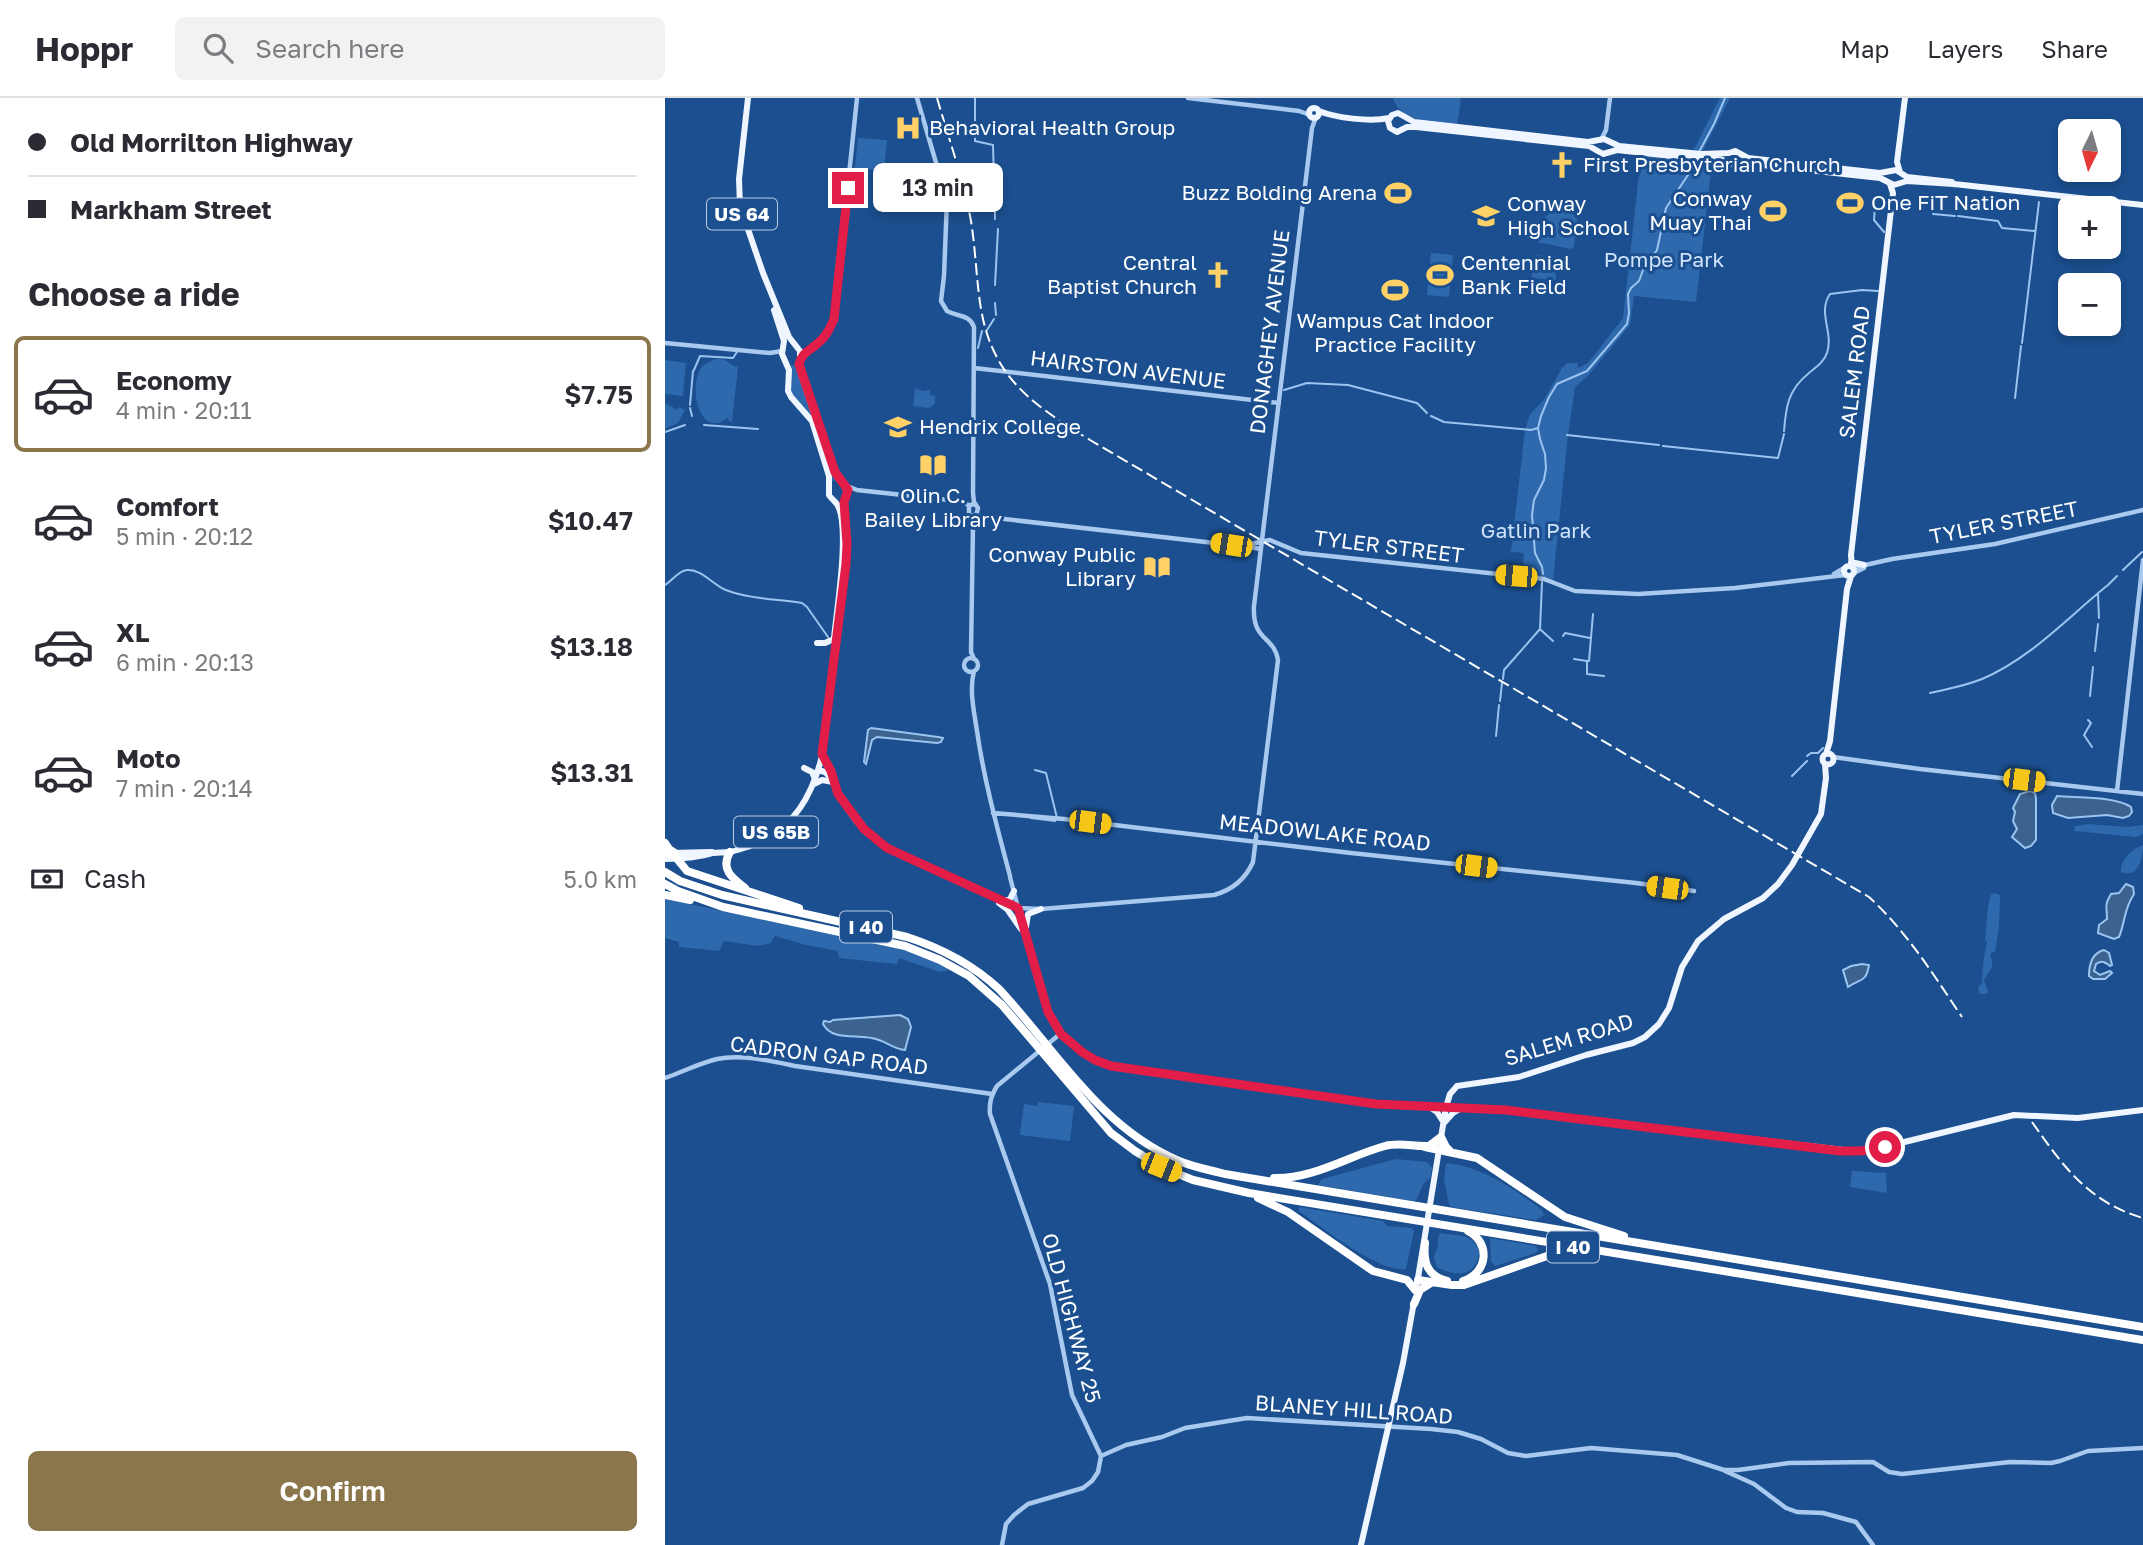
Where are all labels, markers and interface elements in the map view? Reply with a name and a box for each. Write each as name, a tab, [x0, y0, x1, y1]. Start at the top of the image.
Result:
search box	[175, 17, 665, 80]
text: Hoppr	[35, 29, 133, 68]
icon: search	[199, 29, 237, 67]
text: Search here	[255, 33, 404, 64]
text: Map	[1840, 34, 1889, 63]
text: Layers	[1927, 34, 2003, 63]
text: Share	[2041, 34, 2108, 63]
hospital icon: Behavioral Health Group	[893, 113, 923, 143]
place label: Behavioral Health Group	[929, 114, 1175, 140]
north arrow	[2058, 119, 2121, 182]
map controls	[2058, 119, 2121, 336]
text: Old Morrilton Highway	[70, 127, 353, 158]
church icon: First Presbyterian Church	[1547, 150, 1577, 180]
place label: First Presbyterian Church	[1583, 151, 1841, 177]
callout: 13 min	[873, 164, 1002, 212]
route end	[832, 172, 864, 204]
text: 13 min	[902, 173, 974, 201]
sports icon: Buzz Bolding Arena	[1383, 178, 1413, 208]
place label: Buzz Bolding Arena	[1182, 179, 1377, 205]
place label: Conway Muay Thai	[1649, 185, 1752, 235]
sports icon: One FiT Nation	[1835, 188, 1865, 218]
place label: One FiT Nation	[1871, 189, 2020, 215]
place label: Conway High School	[1507, 190, 1629, 240]
text: Markham Street	[70, 194, 272, 225]
sports icon: Conway Muay Thai	[1758, 196, 1788, 226]
button: +	[2058, 196, 2121, 259]
road number: US 64	[707, 198, 777, 230]
school or university icon: Conway High School	[1471, 201, 1501, 231]
street label: DONAGHEY AVENUE	[1244, 228, 1294, 435]
park label: Pompe Park	[1604, 246, 1724, 272]
place label: Central Baptist Church	[1047, 249, 1197, 299]
place label: Centennial Bank Field	[1461, 249, 1571, 299]
church icon: Central Baptist Church	[1203, 260, 1233, 290]
sports icon: Centennial Bank Field	[1425, 260, 1455, 290]
button: −	[2058, 273, 2121, 336]
text: Choose a ride	[28, 275, 240, 313]
sports icon: Wampus Cat Indoor Practice Facility	[1380, 275, 1410, 305]
street label: SALEM ROAD	[1833, 304, 1875, 440]
place label: Wampus Cat Indoor Practice Facility	[1296, 307, 1494, 357]
street label: HAIRSTON AVENUE	[1029, 344, 1227, 394]
icon: car	[32, 363, 95, 426]
text: Economy	[116, 365, 232, 396]
text: $7.75	[564, 379, 633, 410]
text: 4 min · 20:11	[116, 396, 252, 424]
school or university icon: Hendrix College	[883, 412, 913, 442]
place label: Hendrix College	[919, 413, 1081, 439]
library icon: Olin C. Bailey Library	[918, 450, 948, 480]
place label: Olin C. Bailey Library	[864, 482, 1002, 532]
icon: car	[32, 489, 95, 552]
text: Comfort	[116, 491, 219, 522]
street label: TYLER STREET	[1927, 495, 2080, 549]
text: $10.47	[548, 505, 633, 536]
park label: Gatlin Park	[1481, 517, 1592, 543]
text: 5 min · 20:12	[116, 522, 253, 550]
street label: TYLER STREET	[1313, 524, 1466, 568]
car	[1209, 531, 1254, 559]
place label: Conway Public Library	[988, 541, 1136, 591]
library icon: Conway Public Library	[1142, 552, 1172, 582]
car	[1495, 564, 1538, 588]
icon: car	[32, 615, 95, 678]
text: XL	[116, 617, 150, 648]
text: $13.18	[550, 631, 633, 662]
text: 6 min · 20:13	[116, 648, 254, 676]
icon: car	[32, 741, 95, 804]
text: Moto	[116, 743, 181, 774]
text: $13.31	[550, 757, 633, 788]
car	[2002, 767, 2047, 793]
text: 7 min · 20:14	[116, 774, 253, 802]
street label: MEADOWLAKE ROAD	[1218, 808, 1432, 856]
car	[1068, 809, 1113, 835]
road number: US 65B	[734, 817, 818, 848]
car	[1454, 853, 1499, 879]
icon: cash	[28, 860, 66, 898]
text: Cash	[84, 863, 146, 894]
text: 5.0 km	[563, 865, 637, 893]
car	[1645, 875, 1690, 901]
road number: I 40	[840, 912, 892, 942]
street label: SALEM ROAD	[1501, 1007, 1636, 1071]
street label: CADRON GAP ROAD	[729, 1030, 930, 1080]
route start	[1869, 1131, 1901, 1163]
car	[1138, 1149, 1185, 1185]
street label: OLD HIGHWAY 25	[1037, 1230, 1107, 1405]
road number: I 40	[1547, 1232, 1599, 1262]
street label: BLANEY HILL ROAD	[1254, 1389, 1454, 1429]
button: Confirm	[28, 1451, 637, 1531]

